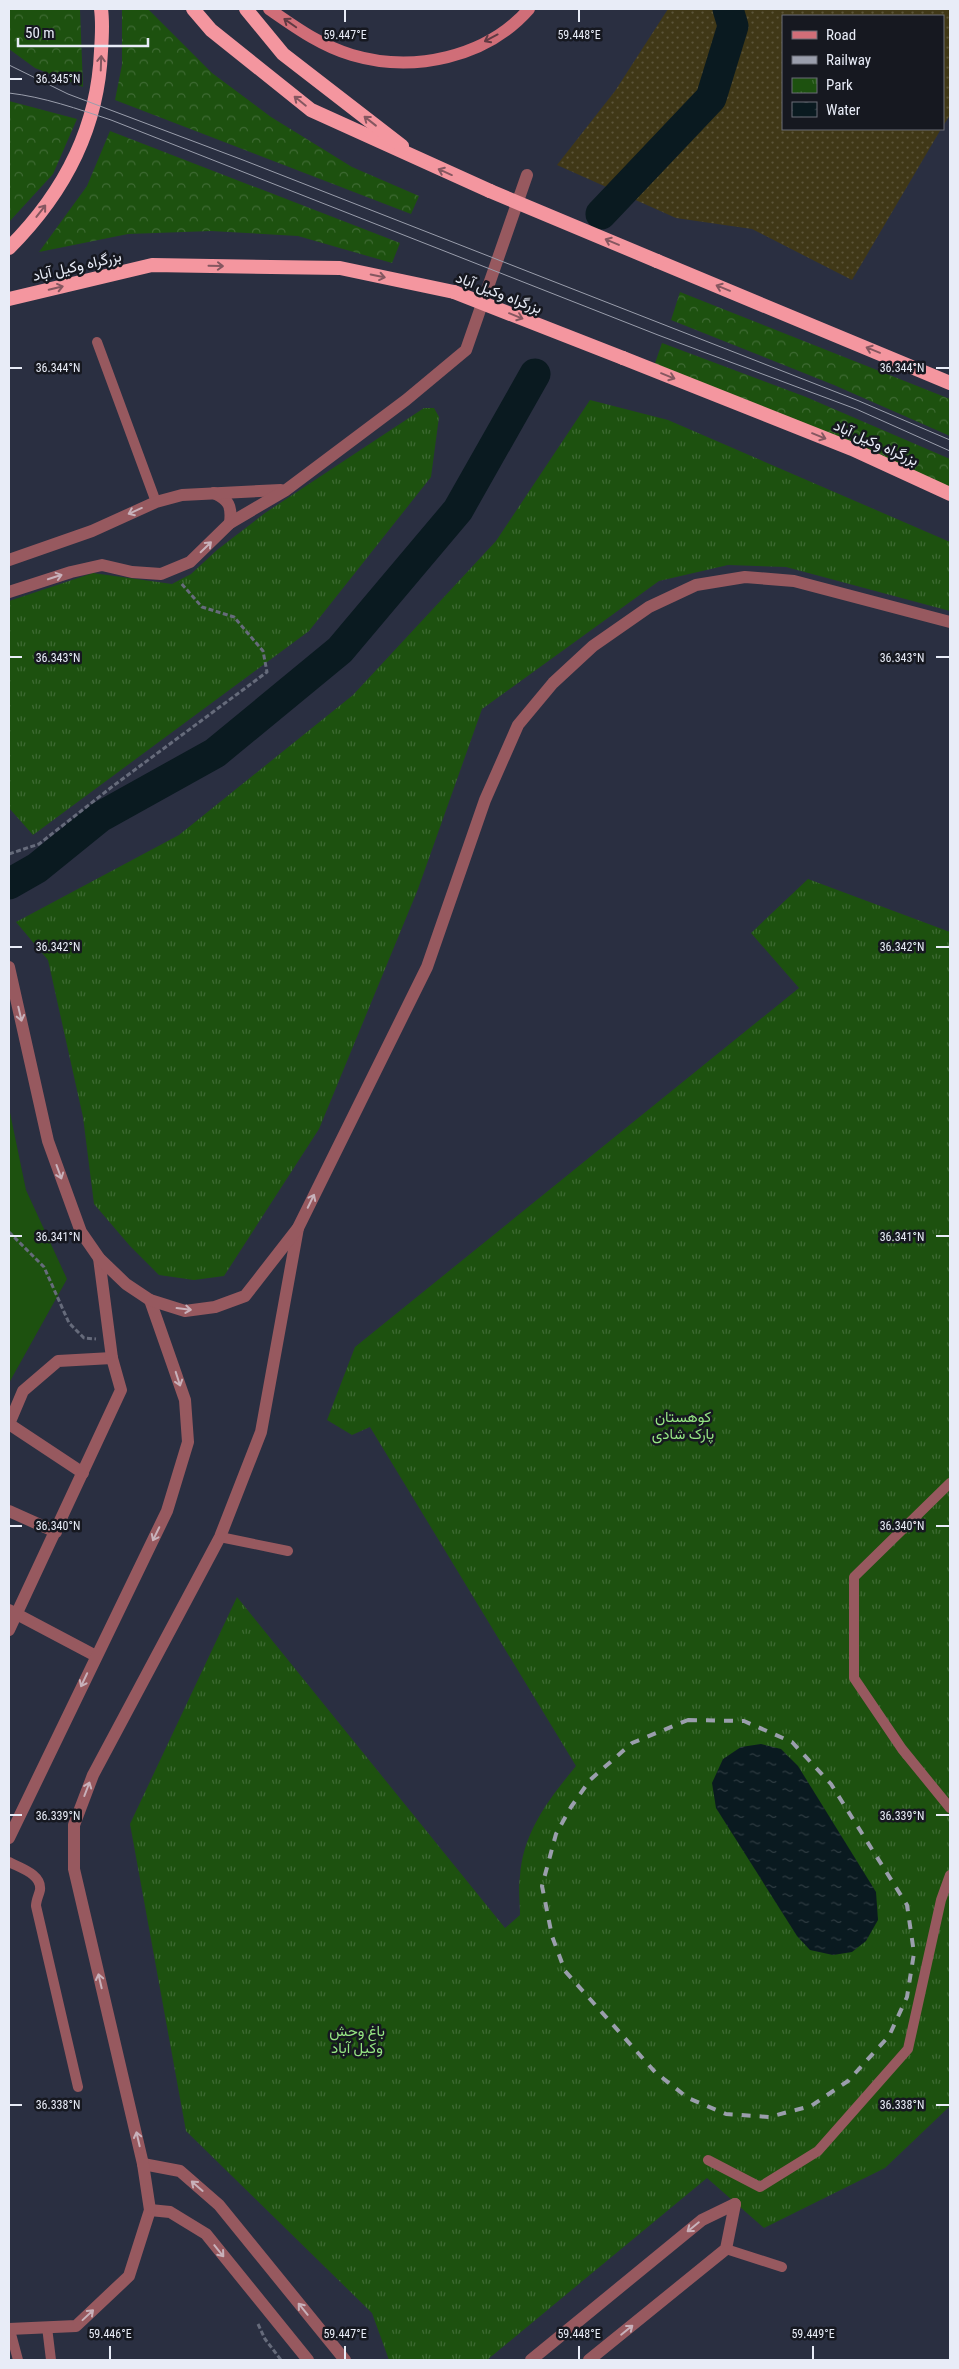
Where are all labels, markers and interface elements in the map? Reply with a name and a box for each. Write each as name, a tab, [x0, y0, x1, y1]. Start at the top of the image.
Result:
scale bar	[18, 15, 148, 47]
legend	[782, 15, 944, 130]
one-way arrow	[283, 18, 297, 28]
text: 50 m	[25, 24, 55, 42]
text: Road	[826, 26, 856, 44]
text: 59.447°E	[323, 28, 367, 42]
text: 59.448°E	[557, 28, 601, 42]
one-way arrow	[484, 34, 499, 43]
text: Railway	[826, 51, 871, 69]
one-way arrow	[96, 55, 105, 71]
text: 36.345°N	[36, 72, 80, 86]
text: Park	[826, 76, 853, 94]
one-way arrow	[293, 95, 306, 106]
text: Water	[826, 101, 861, 119]
one-way arrow	[363, 116, 377, 126]
one-way arrow	[438, 166, 453, 176]
one-way arrow	[35, 205, 46, 218]
one-way arrow	[605, 237, 620, 246]
street label: بزرگراه وکیل آباد	[31, 247, 123, 285]
one-way arrow	[208, 261, 224, 271]
street label: بزرگراه وکیل آباد	[453, 268, 545, 318]
one-way arrow	[369, 272, 385, 281]
one-way arrow	[48, 283, 64, 292]
one-way arrow	[716, 283, 731, 292]
one-way arrow	[508, 312, 523, 321]
one-way arrow	[866, 345, 881, 355]
text: 36.344°N	[36, 361, 80, 375]
text: 36.344°N	[880, 361, 924, 375]
one-way arrow	[660, 372, 675, 381]
street label: بزرگراه وکیل آباد	[831, 416, 921, 470]
one-way arrow	[811, 432, 826, 441]
one-way arrow	[128, 507, 143, 517]
one-way arrow	[200, 541, 212, 553]
one-way arrow	[47, 572, 62, 581]
text: 36.343°N	[36, 651, 80, 665]
text: 36.343°N	[880, 651, 924, 665]
text: 36.342°N	[36, 940, 80, 954]
text: 36.342°N	[880, 940, 924, 954]
one-way arrow	[16, 1006, 25, 1022]
one-way arrow	[55, 1164, 65, 1180]
one-way arrow	[307, 1193, 317, 1208]
text: 36.341°N	[36, 1230, 80, 1244]
text: 36.341°N	[880, 1230, 924, 1244]
one-way arrow	[176, 1304, 192, 1314]
one-way arrow	[174, 1370, 183, 1386]
park label: کوهستان پارک شادی	[652, 1408, 714, 1444]
text: 36.340°N	[36, 1519, 80, 1533]
text: 36.340°N	[880, 1519, 924, 1533]
one-way arrow	[151, 1526, 160, 1541]
one-way arrow	[79, 1672, 88, 1687]
one-way arrow	[83, 1782, 92, 1797]
text: 36.339°N	[36, 1809, 80, 1823]
text: 36.339°N	[880, 1809, 924, 1823]
one-way arrow	[95, 1974, 104, 1990]
park label: باغ وحش وکیل آباد	[329, 2022, 385, 2057]
text: 36.338°N	[36, 2098, 80, 2112]
text: 36.338°N	[880, 2098, 924, 2112]
one-way arrow	[133, 2132, 142, 2148]
one-way arrow	[190, 2180, 203, 2192]
one-way arrow	[687, 2222, 700, 2233]
one-way arrow	[214, 2244, 225, 2257]
one-way arrow	[297, 2303, 308, 2316]
one-way arrow	[81, 2309, 94, 2321]
one-way arrow	[620, 2324, 633, 2335]
text: 59.446°E	[88, 2327, 132, 2341]
text: 59.447°E	[323, 2327, 367, 2341]
text: 59.448°E	[557, 2327, 601, 2341]
text: 59.449°E	[791, 2327, 835, 2341]

